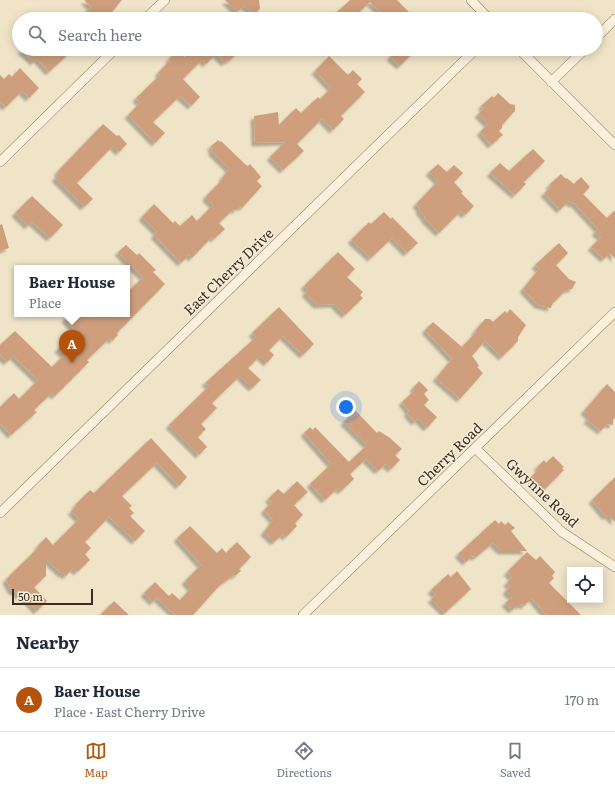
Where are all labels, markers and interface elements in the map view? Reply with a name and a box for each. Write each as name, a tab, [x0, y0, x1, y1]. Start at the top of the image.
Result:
search box	[12, 12, 603, 56]
icon: search	[26, 23, 48, 45]
text: Search here	[58, 23, 142, 46]
street label: East Cherry Drive	[179, 223, 277, 319]
popup	[14, 265, 130, 317]
text: Baer House	[29, 270, 115, 293]
text: Place	[29, 293, 61, 312]
pin: A	[59, 330, 85, 363]
your location	[336, 397, 356, 417]
street label: Cherry Road	[412, 417, 486, 490]
street label: Gwynne Road	[502, 453, 584, 531]
map controls	[567, 567, 603, 603]
button: locate	[567, 567, 603, 603]
scale bar	[12, 587, 93, 606]
text: 50 m	[18, 588, 43, 604]
text: Nearby	[16, 629, 79, 654]
text: Baer House	[54, 679, 140, 702]
text: A	[24, 690, 34, 709]
text: 170 m	[565, 690, 599, 709]
text: Place · East Cherry Drive	[54, 702, 205, 721]
tab: Map	[84, 740, 108, 780]
tab: Directions	[276, 740, 331, 780]
tab: Saved	[500, 740, 531, 780]

